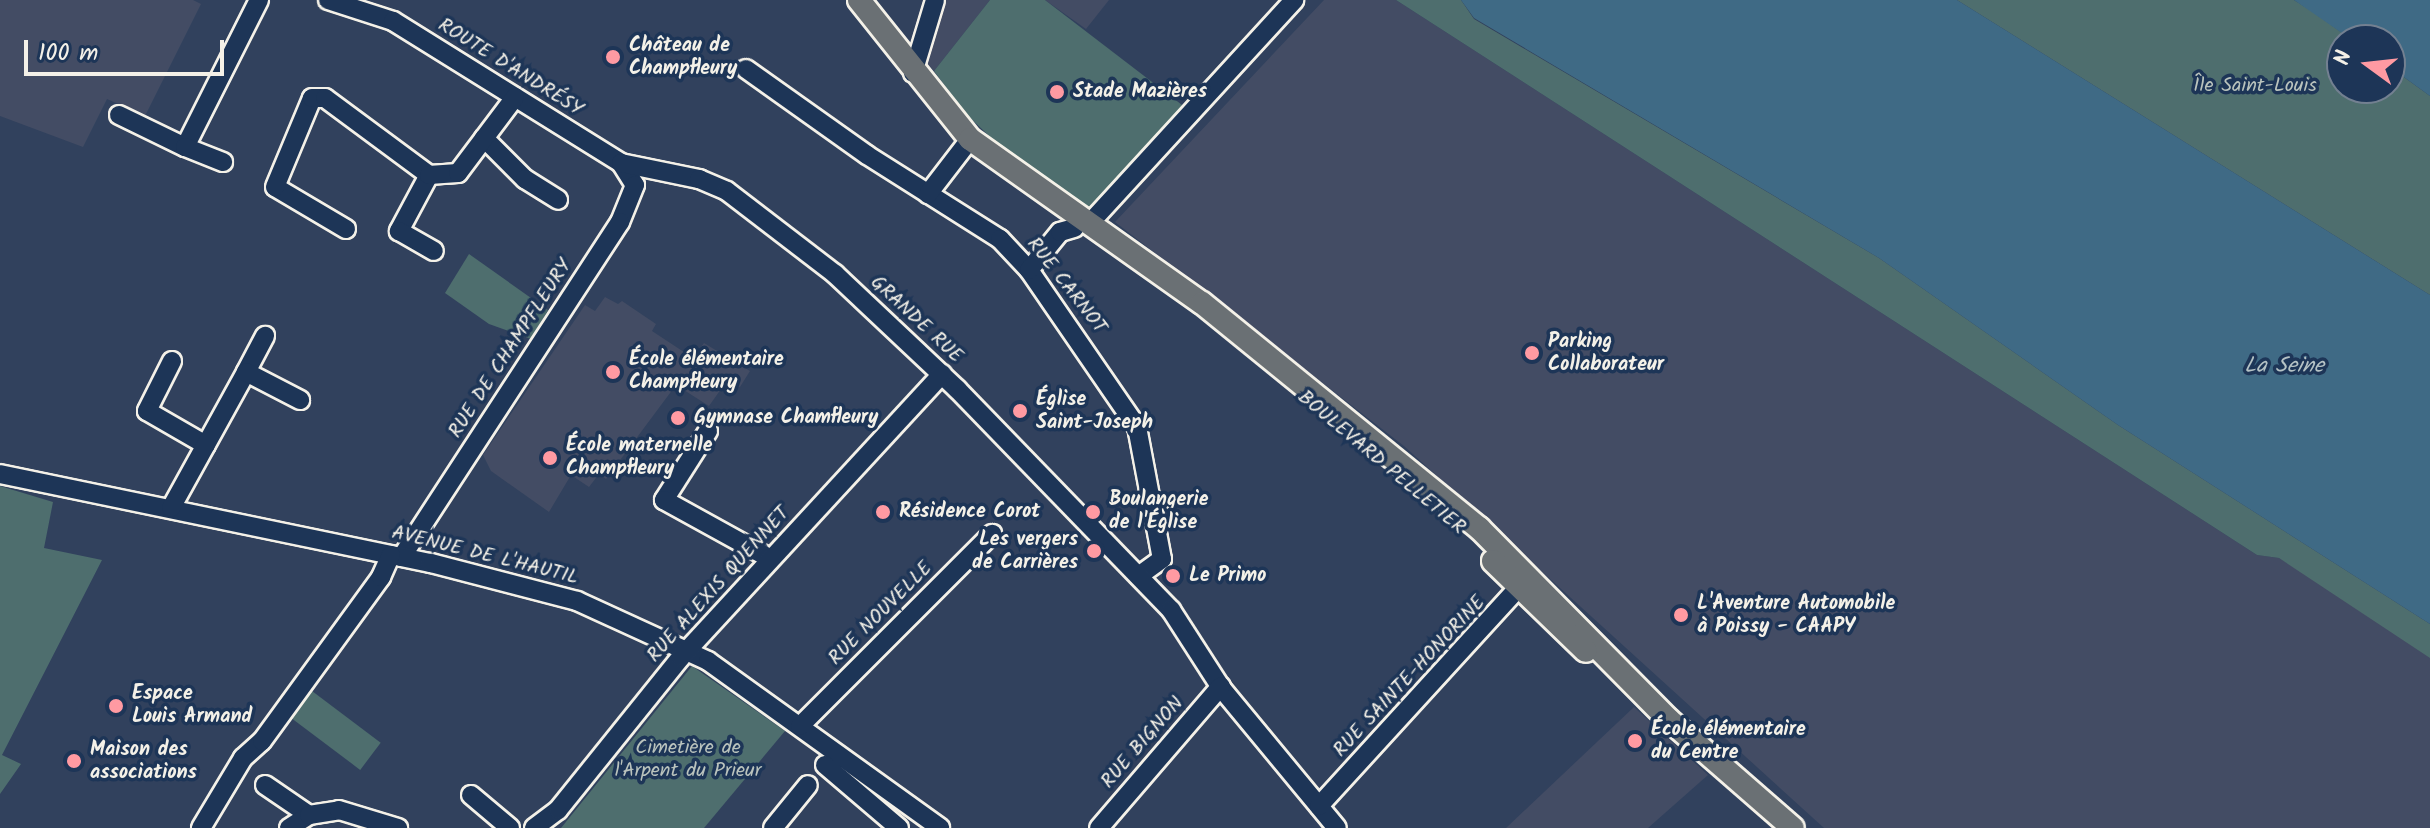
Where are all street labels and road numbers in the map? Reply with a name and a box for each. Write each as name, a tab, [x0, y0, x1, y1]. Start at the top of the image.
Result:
street label: ROUTE D'ANDRÉSY	[433, 14, 587, 122]
street label: RUE CARNOT	[1021, 233, 1111, 339]
street label: RUE DE CHAMPFLEURY	[444, 255, 578, 443]
street label: GRANDE RUE	[865, 271, 967, 369]
street label: BOULEVARD PELLETIER	[1292, 386, 1470, 540]
street label: RUE ALEXIS QUENNET	[643, 502, 795, 668]
street label: AVENUE DE L'HAUTIL	[389, 521, 581, 591]
street label: RUE NOUVELLE	[824, 557, 938, 671]
street label: RUE SAINTE-HONORINE	[1329, 591, 1491, 763]
street label: RUE BIGNON	[1097, 692, 1189, 794]

